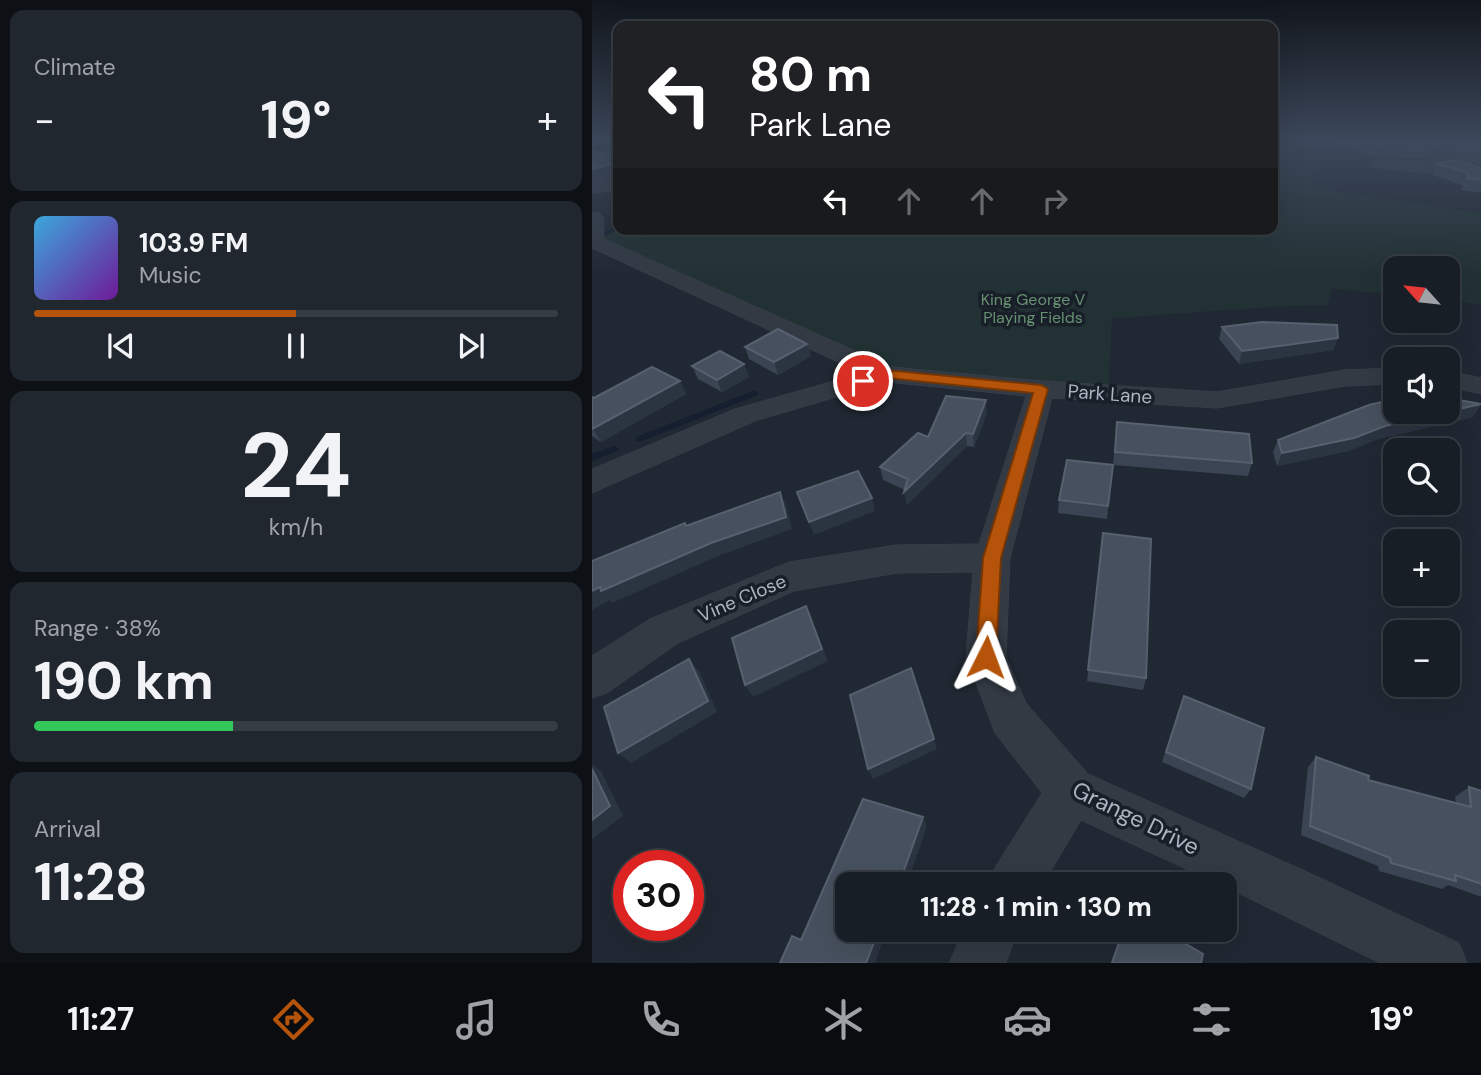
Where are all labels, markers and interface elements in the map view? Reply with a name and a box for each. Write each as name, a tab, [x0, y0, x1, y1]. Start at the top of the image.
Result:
text: 80 m	[749, 42, 872, 106]
icon: left	[634, 49, 725, 140]
text: Climate	[34, 52, 116, 82]
text: 19°	[261, 86, 331, 154]
text: −	[34, 95, 55, 145]
text: +	[537, 95, 558, 145]
text: Park Lane	[749, 104, 892, 146]
icon: left	[817, 182, 855, 220]
icon: ahead	[890, 182, 928, 220]
icon: ahead	[963, 182, 1001, 220]
icon: right	[1036, 182, 1074, 220]
text: 103.9 FM	[139, 226, 248, 260]
north arrow	[1383, 256, 1460, 332]
map controls	[1383, 256, 1460, 697]
text: Music	[139, 260, 202, 290]
park label: King George V Playing Fields	[981, 289, 1086, 328]
icon: previous	[102, 327, 140, 365]
icon: pause	[277, 327, 315, 365]
icon: next	[452, 327, 490, 365]
button: sound	[1383, 347, 1460, 424]
pin	[833, 351, 893, 411]
icon: arrive	[844, 362, 882, 400]
street label: Park Lane	[1067, 379, 1153, 409]
text: 24	[240, 407, 352, 525]
button: search	[1383, 438, 1460, 515]
text: km/h	[269, 512, 323, 542]
button: +	[1383, 529, 1460, 606]
street label: Vine Close	[694, 568, 790, 628]
text: Range · 38%	[34, 613, 161, 643]
position arrow	[949, 620, 1023, 694]
button: −	[1383, 620, 1460, 697]
text: 190 km	[34, 647, 214, 715]
street label: Grange Drive	[1068, 774, 1204, 862]
text: Arrival	[34, 814, 101, 844]
text: 11:28	[34, 848, 148, 916]
speed limit sign: 30	[613, 850, 704, 941]
text: 11:28 · 1 min · 130 m	[920, 890, 1152, 924]
icon: directions	[269, 995, 318, 1044]
icon: music	[452, 995, 501, 1044]
icon: phone	[636, 995, 685, 1044]
icon: climate	[819, 995, 868, 1044]
icon: car	[1003, 995, 1052, 1044]
icon: filters	[1187, 995, 1236, 1044]
text: 11:27	[67, 998, 134, 1040]
text: 19°	[1370, 998, 1414, 1040]

